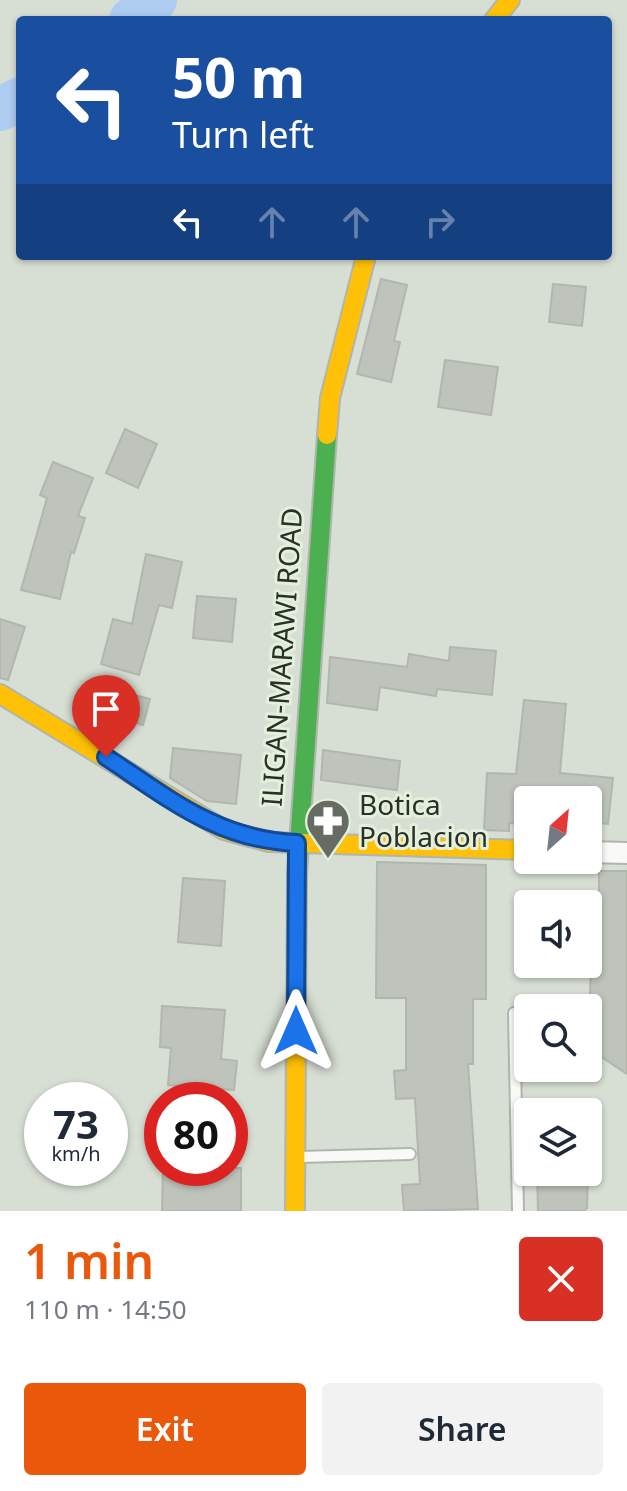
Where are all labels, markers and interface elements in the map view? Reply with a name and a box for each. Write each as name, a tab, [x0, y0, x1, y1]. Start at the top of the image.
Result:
text: 50 m	[172, 38, 305, 114]
icon: left	[40, 48, 144, 152]
text: Turn left	[172, 110, 314, 159]
icon: left	[166, 200, 210, 244]
icon: ahead	[250, 200, 294, 244]
icon: ahead	[334, 200, 378, 244]
icon: right	[418, 200, 462, 244]
street label: ILIGAN-MARAWI ROAD	[252, 506, 310, 808]
pin	[72, 675, 140, 757]
icon: arrive	[84, 687, 128, 731]
place label: Botica Poblacion	[359, 785, 488, 855]
north arrow	[514, 786, 602, 874]
map controls	[514, 786, 602, 1186]
pharmacy icon: Botica Poblacion	[304, 797, 352, 860]
button: sound	[514, 890, 602, 978]
position arrow	[254, 989, 338, 1073]
button: search	[514, 994, 602, 1082]
speed limit sign: 80	[144, 1082, 248, 1186]
text: 73	[53, 1096, 99, 1151]
button: layers	[514, 1098, 602, 1186]
text: km/h	[51, 1140, 101, 1167]
text: 1 min	[24, 1228, 154, 1293]
button: close	[519, 1237, 603, 1321]
text: 110 m · 14:50	[24, 1291, 187, 1327]
button: Exit	[24, 1383, 306, 1475]
button: Share	[322, 1383, 603, 1475]

